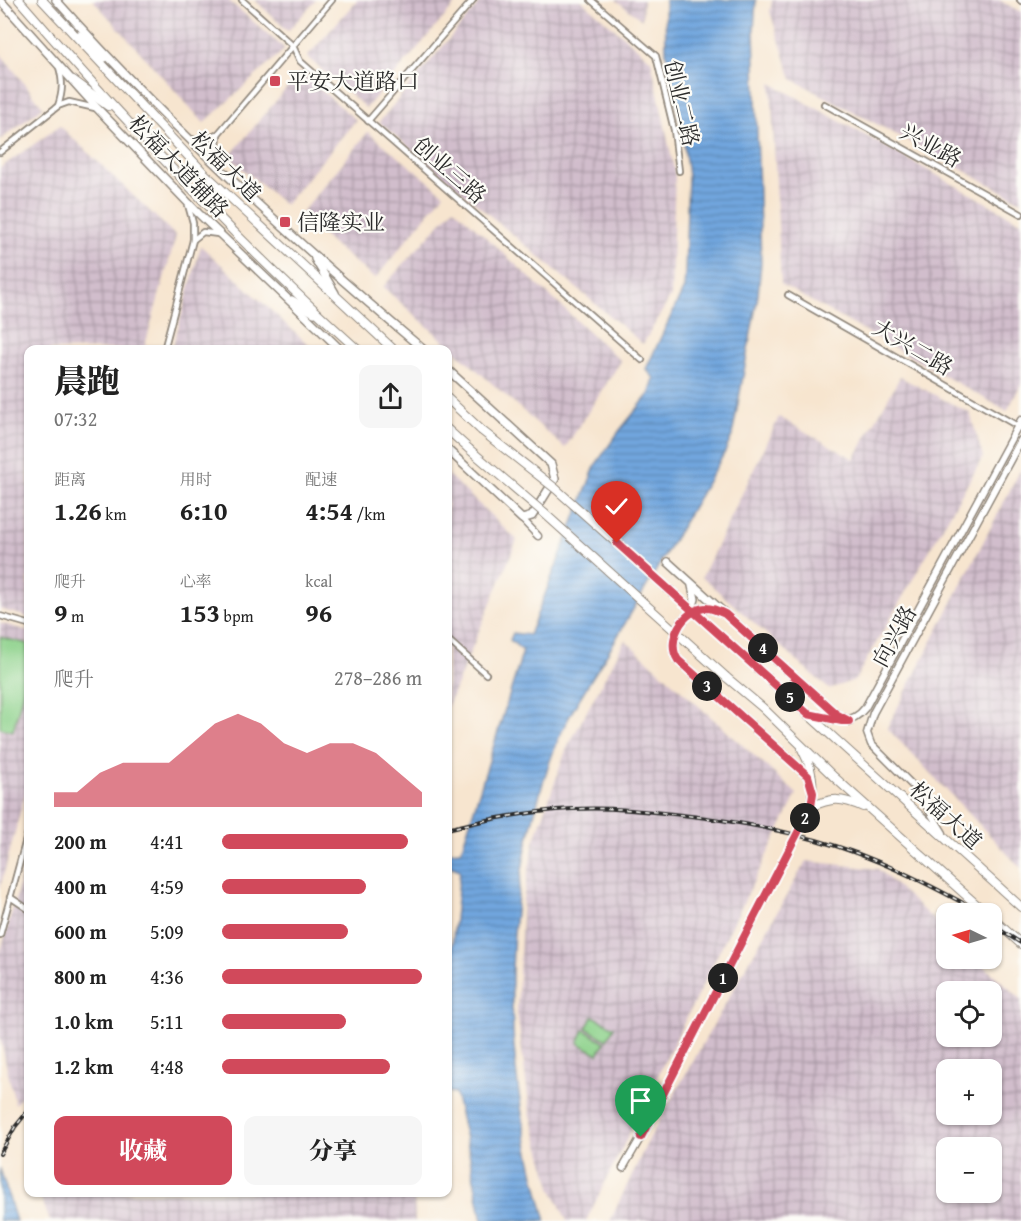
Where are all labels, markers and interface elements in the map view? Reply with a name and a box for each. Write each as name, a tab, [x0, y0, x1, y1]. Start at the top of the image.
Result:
street label: 创业二路	[657, 57, 707, 149]
place label: 平安大道路口	[287, 65, 419, 97]
marker: 平安大道路口	[268, 74, 282, 88]
street label: 松福大道辅路	[124, 109, 234, 223]
street label: 兴业路	[894, 115, 968, 175]
street label: 松福大道	[186, 126, 266, 206]
street label: 创业三路	[406, 129, 494, 211]
place label: 信隆实业	[297, 206, 385, 238]
marker: 信隆实业	[278, 215, 292, 229]
street label: 大兴二路	[867, 311, 959, 383]
text: 晨跑	[54, 357, 120, 405]
button: share	[359, 365, 422, 428]
text: 07:32	[54, 404, 97, 433]
text: 距离	[54, 467, 86, 491]
text: 用时	[180, 467, 212, 491]
text: 配速	[305, 467, 337, 491]
pin	[591, 481, 642, 543]
icon: check	[600, 490, 633, 523]
text: 1.26	[54, 491, 102, 530]
text: 6:10	[180, 491, 227, 530]
text: 4:54	[305, 491, 353, 530]
text: km	[102, 502, 126, 526]
text: /km	[353, 502, 385, 526]
text: 爬升	[54, 569, 86, 593]
text: 心率	[180, 569, 212, 593]
text: kcal	[305, 569, 333, 593]
text: 9	[54, 593, 67, 632]
text: 153	[180, 593, 220, 632]
text: 96	[305, 593, 332, 632]
street label: 向兴路	[864, 599, 924, 673]
text: m	[67, 604, 84, 628]
text: bpm	[220, 604, 254, 628]
pin: 4	[748, 633, 778, 663]
text: 4	[759, 636, 767, 660]
text: 278–286 m	[334, 663, 422, 692]
text: 爬升	[54, 664, 94, 693]
pin: 3	[692, 671, 722, 701]
text: 3	[703, 674, 711, 698]
pin: 5	[775, 682, 805, 712]
text: 5	[786, 685, 794, 709]
street label: 松福大道	[903, 774, 989, 856]
pin: 2	[790, 803, 820, 833]
text: 2	[801, 806, 809, 830]
text: 200 m	[54, 827, 107, 856]
text: 4:41	[150, 827, 184, 856]
text: 400 m	[54, 872, 107, 901]
text: 4:59	[150, 872, 184, 901]
north arrow	[936, 903, 1002, 969]
map controls	[936, 903, 1002, 1203]
text: 600 m	[54, 917, 107, 946]
text: 5:09	[150, 917, 184, 946]
text: 800 m	[54, 962, 107, 991]
text: 4:36	[150, 962, 184, 991]
pin: 1	[708, 963, 738, 993]
text: 1	[719, 966, 727, 990]
button: locate	[936, 981, 1002, 1047]
text: 1.0 km	[54, 1007, 113, 1036]
text: 5:11	[150, 1007, 184, 1036]
text: 1.2 km	[54, 1052, 113, 1081]
text: 4:48	[150, 1052, 184, 1081]
button: +	[936, 1059, 1002, 1125]
pin	[615, 1075, 666, 1137]
icon: arrive	[624, 1084, 657, 1117]
button: 收藏	[54, 1116, 232, 1185]
button: 分享	[244, 1116, 422, 1185]
button: −	[936, 1137, 1002, 1203]

